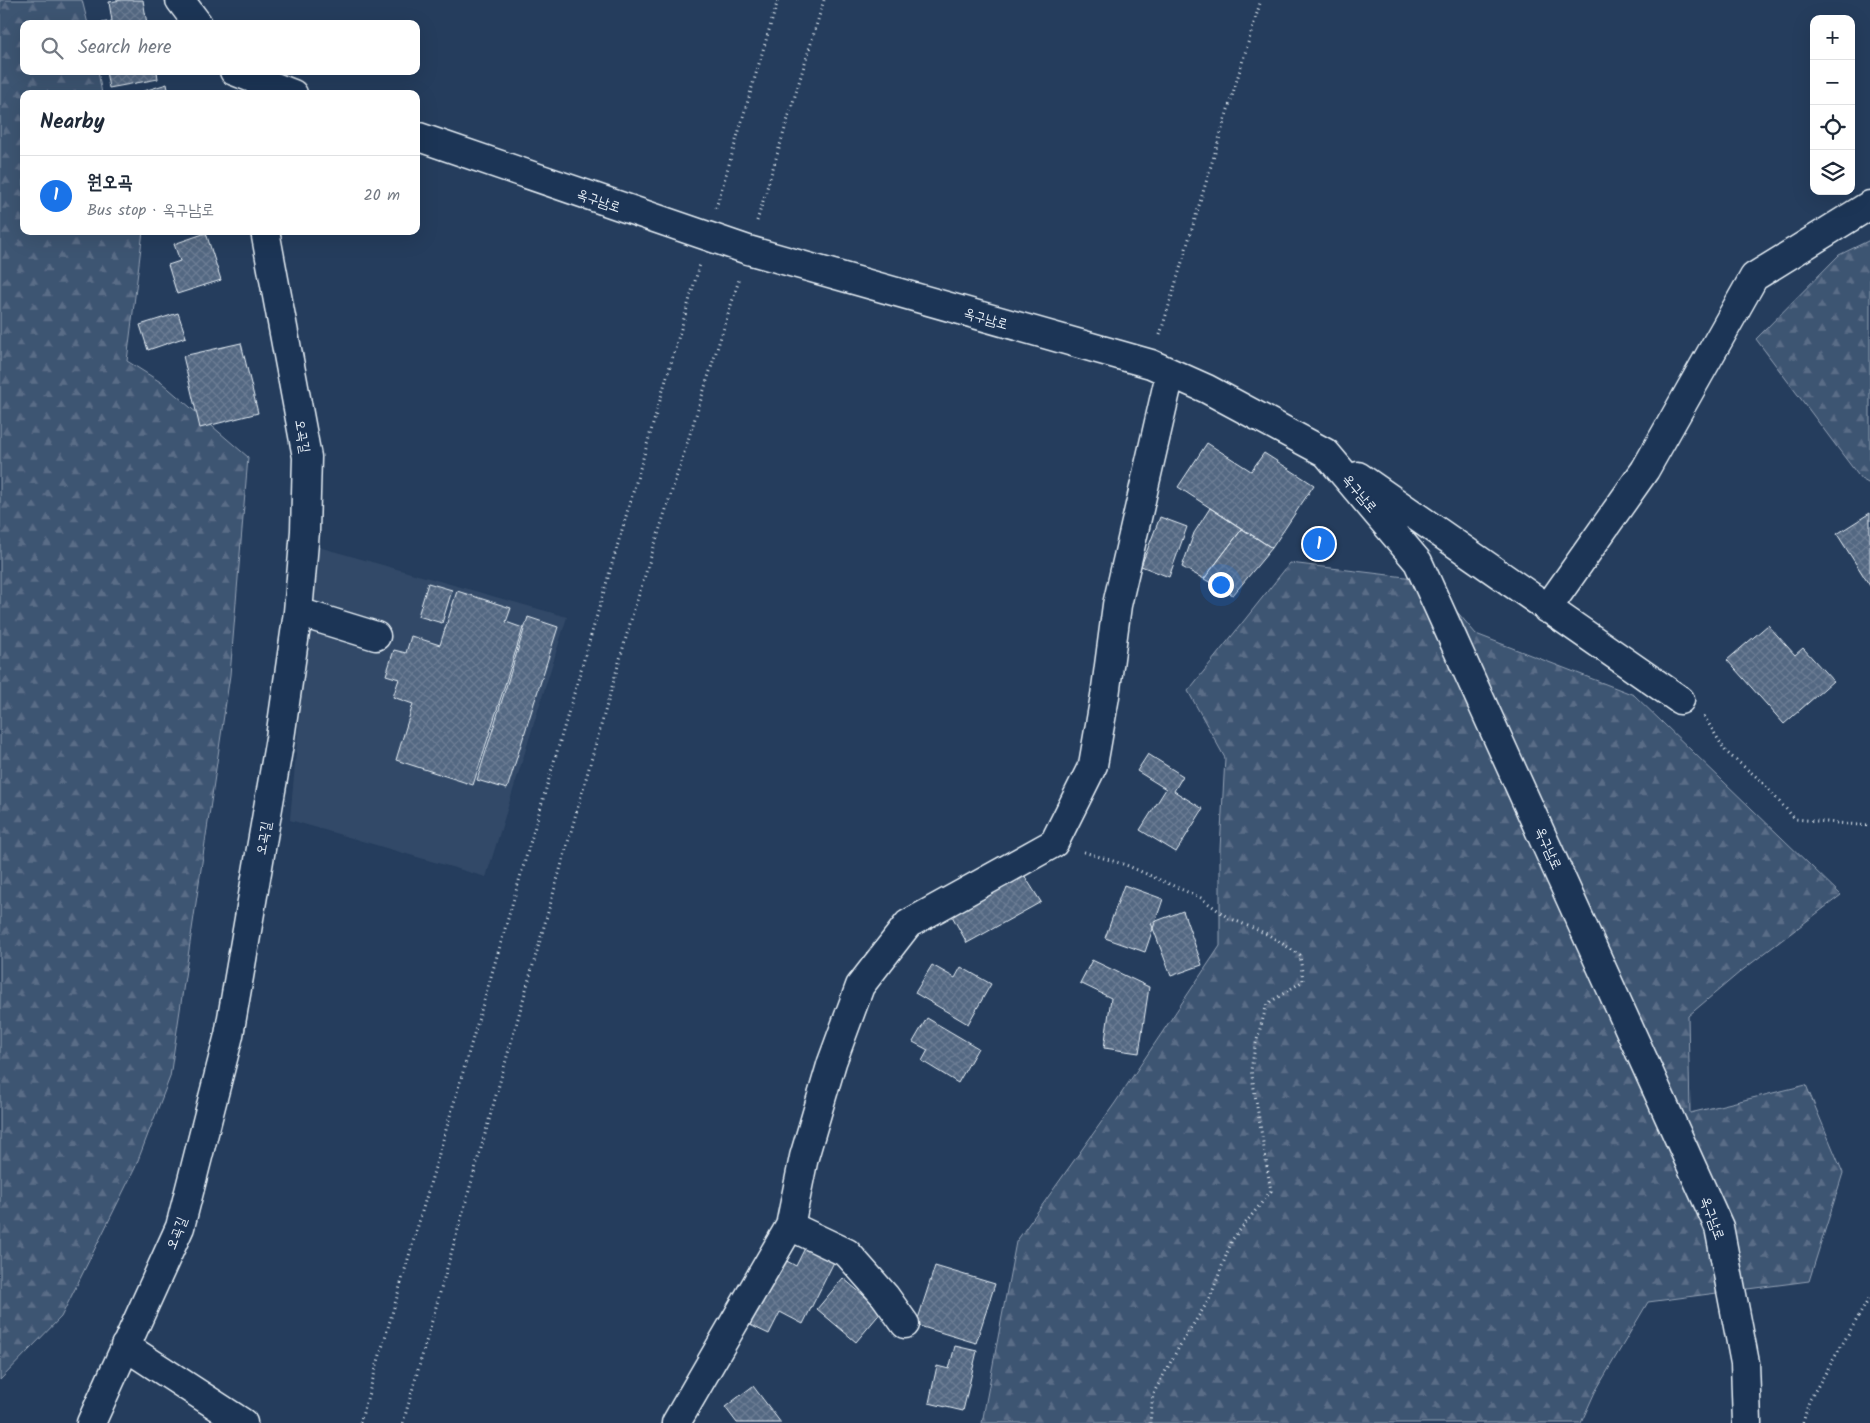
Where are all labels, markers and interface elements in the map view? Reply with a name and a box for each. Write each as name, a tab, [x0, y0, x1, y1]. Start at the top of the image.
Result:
map controls	[1810, 15, 1855, 195]
button: +	[1810, 15, 1855, 60]
search box	[20, 20, 420, 75]
text: Search here	[78, 33, 172, 63]
icon: search	[38, 34, 66, 62]
button: −	[1810, 60, 1855, 105]
button: locate	[1810, 105, 1855, 150]
text: Nearby	[40, 106, 105, 139]
button: layers	[1810, 150, 1855, 195]
text: 원오곡	[87, 168, 133, 198]
text: 1	[54, 183, 58, 208]
text: 20 m	[364, 183, 400, 208]
street label: 옥구남로	[574, 183, 624, 219]
text: Bus stop · 옥구남로	[87, 198, 214, 223]
street label: 옥구남로	[961, 302, 1010, 336]
street label: 오곡길	[288, 418, 316, 455]
street label: 옥구남로	[1336, 469, 1382, 518]
pin: 1	[1303, 525, 1335, 563]
your location	[1208, 572, 1234, 598]
street label: 오곡길	[250, 819, 278, 857]
street label: 옥구남로	[1529, 823, 1567, 873]
street label: 옥구남로	[1694, 1193, 1730, 1243]
street label: 오곡길	[161, 1213, 194, 1253]

